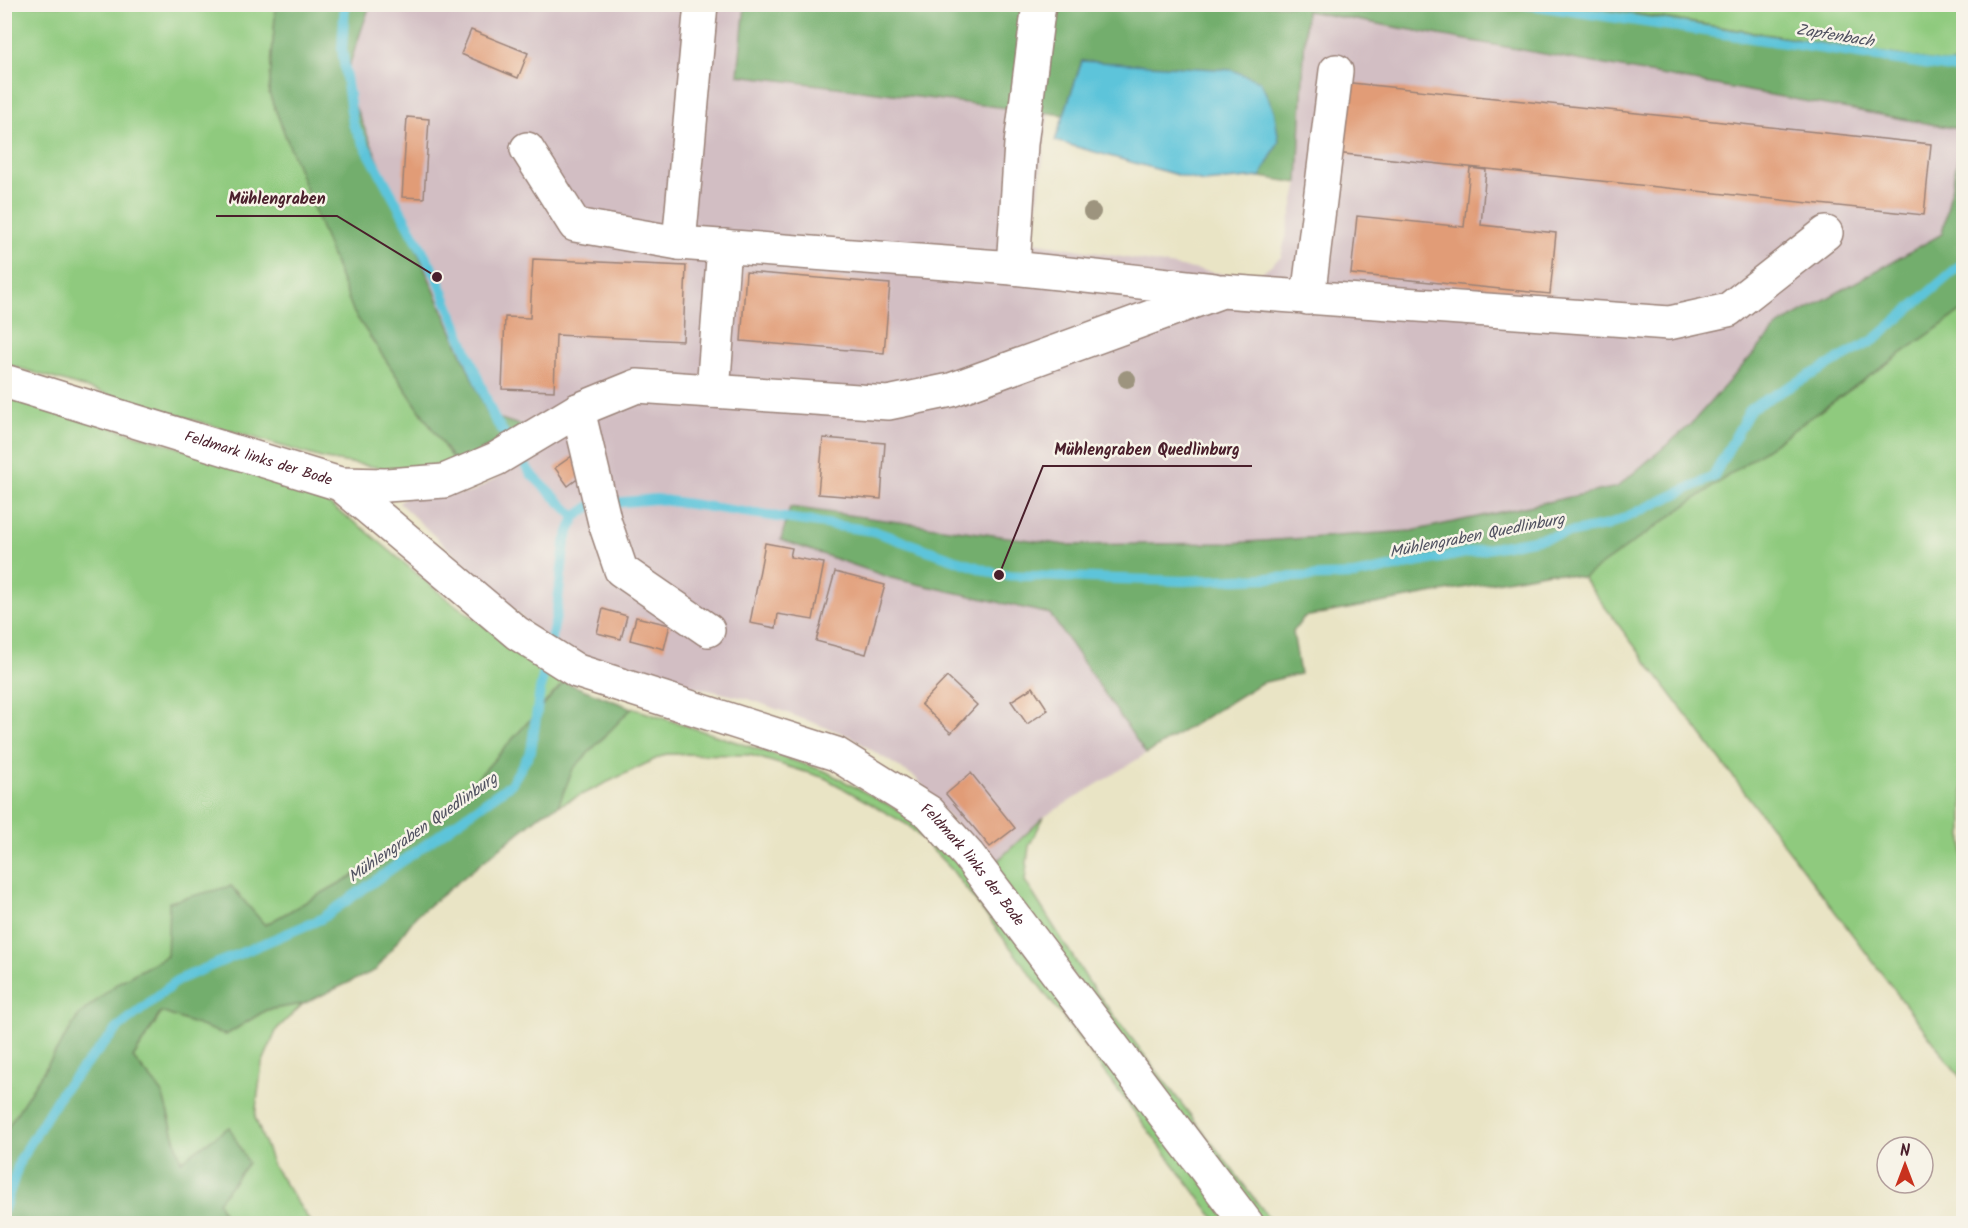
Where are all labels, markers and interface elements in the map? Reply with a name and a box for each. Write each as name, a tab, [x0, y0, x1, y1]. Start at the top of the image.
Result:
water label: Zapfenbach	[1794, 18, 1877, 55]
callout: Mühlengraben	[216, 182, 337, 216]
text: Mühlengraben	[228, 187, 326, 212]
street label: Feldmark links der Bode	[181, 425, 335, 493]
callout: Mühlengraben Quedlinburg	[1043, 432, 1252, 466]
text: Mühlengraben Quedlinburg	[1054, 438, 1240, 463]
water label: Mühlengraben Quedlinburg	[1387, 506, 1568, 565]
water label: Mühlengraben Quedlinburg	[343, 766, 504, 889]
street label: Feldmark links der Bode	[916, 798, 1030, 932]
north arrow	[1875, 1135, 1935, 1195]
text: N	[1900, 1139, 1910, 1164]

